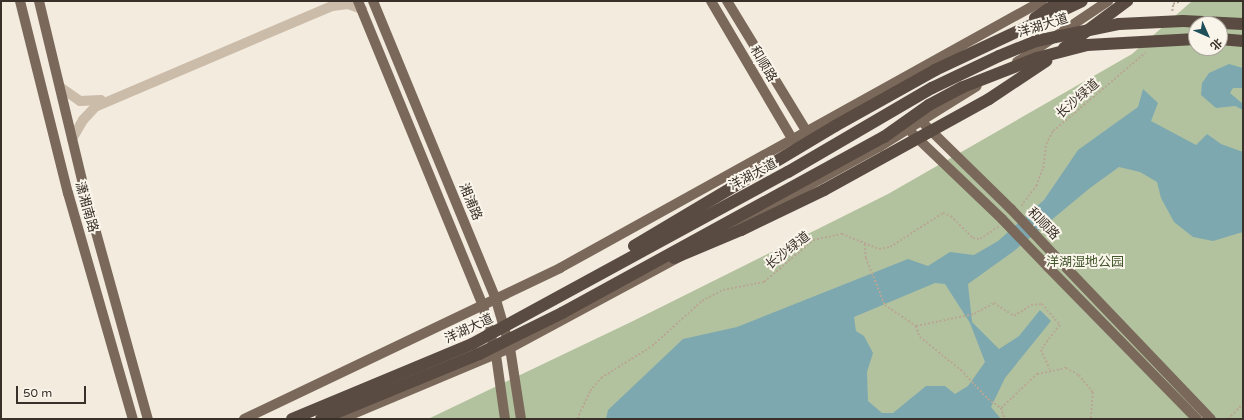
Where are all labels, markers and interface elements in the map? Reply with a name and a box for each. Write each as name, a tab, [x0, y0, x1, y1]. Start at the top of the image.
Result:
street label: 洋湖大道	[1016, 11, 1070, 41]
north arrow	[1188, 16, 1228, 56]
text: 北	[1208, 36, 1225, 53]
street label: 和顺路	[746, 43, 780, 85]
street label: 长沙绿道	[1053, 76, 1103, 122]
street label: 洋湖大道	[726, 156, 780, 194]
street label: 潇湘南路	[71, 180, 101, 234]
street label: 湘浦路	[455, 181, 485, 223]
street label: 和顺路	[1024, 205, 1062, 243]
street label: 长沙绿道	[763, 229, 813, 273]
park label: 洋湖湿地公园	[1046, 254, 1124, 270]
street label: 洋湖大道	[442, 311, 496, 347]
scale bar	[18, 378, 88, 404]
text: 50 m	[23, 386, 52, 400]

